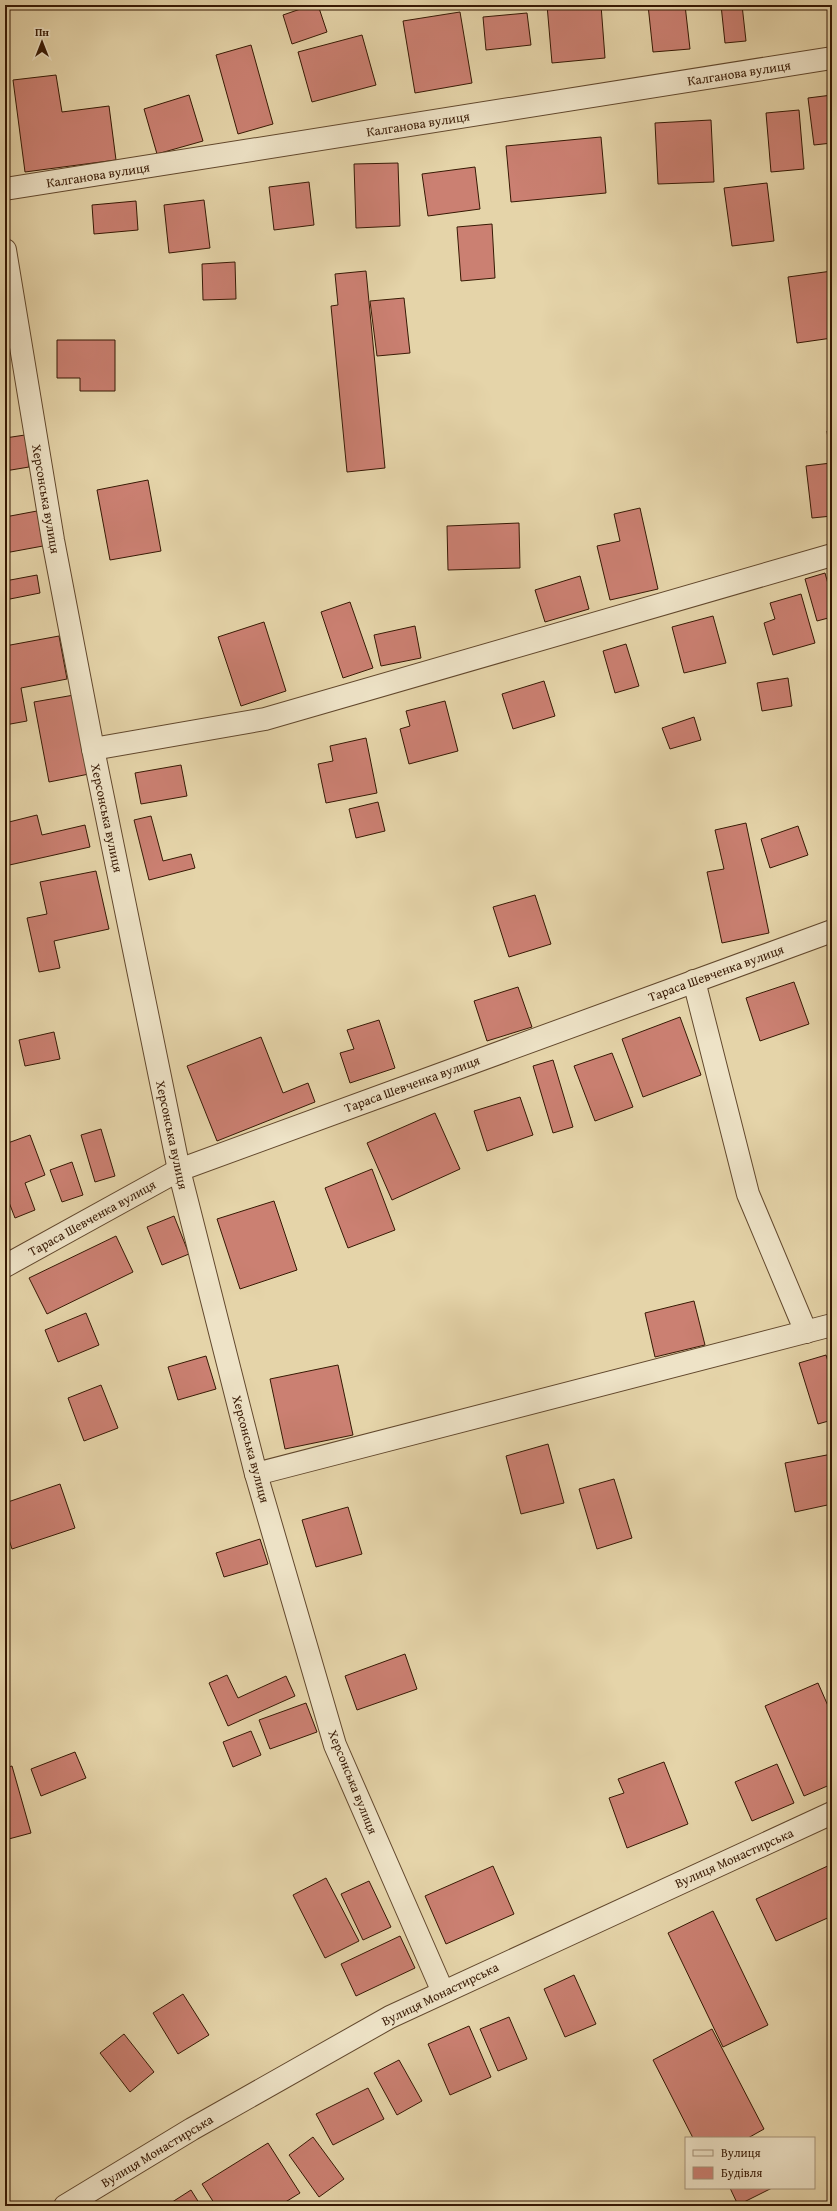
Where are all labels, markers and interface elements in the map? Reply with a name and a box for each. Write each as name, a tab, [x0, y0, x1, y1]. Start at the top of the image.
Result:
north arrow	[22, 22, 62, 62]
text: Пн	[35, 24, 49, 40]
street label: Калганова вулиця	[686, 55, 792, 91]
street label: Калганова вулиця	[365, 106, 471, 142]
street label: Калганова вулиця	[45, 157, 151, 193]
street label: Херсонська вулиця	[27, 443, 65, 556]
street label: Херсонська вулиця	[86, 762, 128, 875]
street label: Тараса Шевченка вулиця	[646, 939, 787, 1006]
street label: Тараса Шевченка вулиця	[342, 1050, 483, 1117]
street label: Херсонська вулиця	[151, 1079, 193, 1192]
street label: Тараса Шевченка вулиця	[25, 1175, 160, 1261]
street label: Херсонська вулиця	[227, 1393, 275, 1505]
street label: Херсонська вулиця	[323, 1727, 383, 1837]
street label: Вулиця Монастирська	[672, 1823, 797, 1893]
street label: Вулиця Монастирська	[378, 1957, 502, 2031]
street label: Вулиця Монастирська	[97, 2109, 217, 2192]
legend	[685, 2137, 815, 2189]
text: Вулиця	[721, 2144, 761, 2161]
text: Будівля	[721, 2164, 762, 2181]

